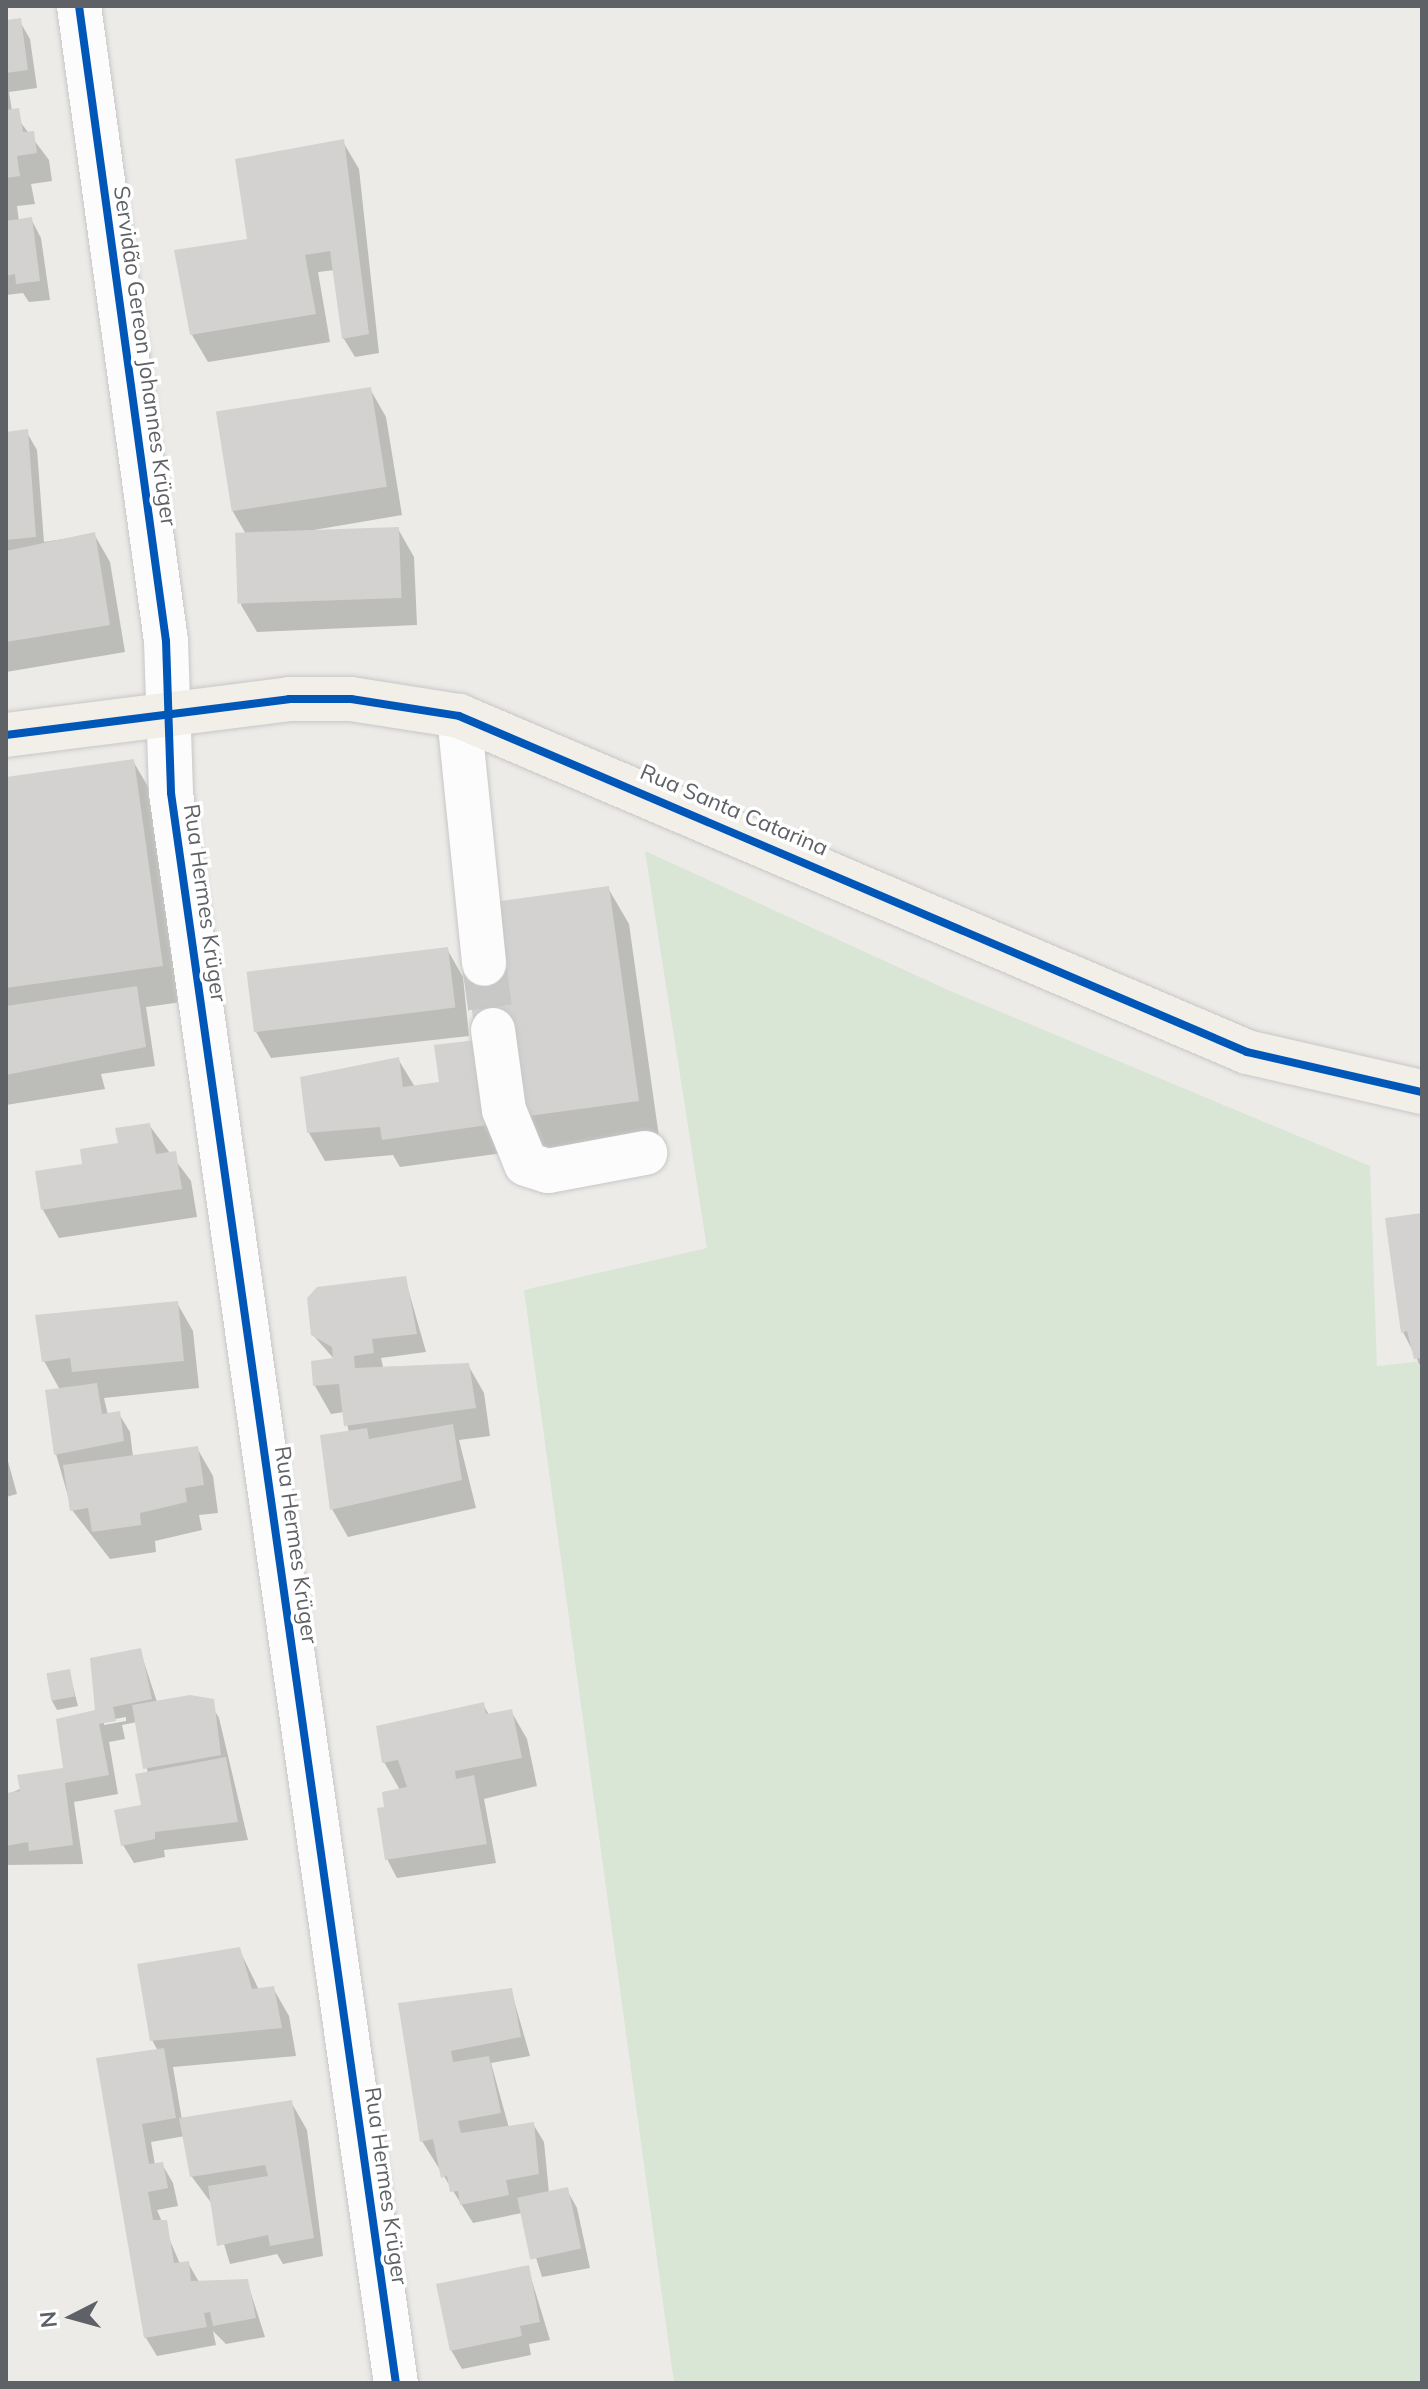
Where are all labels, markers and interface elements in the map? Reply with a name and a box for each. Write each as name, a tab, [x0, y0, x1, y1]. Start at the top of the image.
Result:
street label: Servidão Gereon Johannes Krüger	[108, 184, 182, 528]
street label: Rua Santa Catarina	[636, 759, 832, 861]
street label: Rua Hermes Krüger	[178, 802, 232, 1004]
street label: Rua Hermes Krüger	[269, 1444, 323, 1646]
street label: Rua Hermes Krüger	[359, 2085, 413, 2287]
north arrow	[32, 2277, 112, 2357]
text: N	[33, 2310, 63, 2329]

